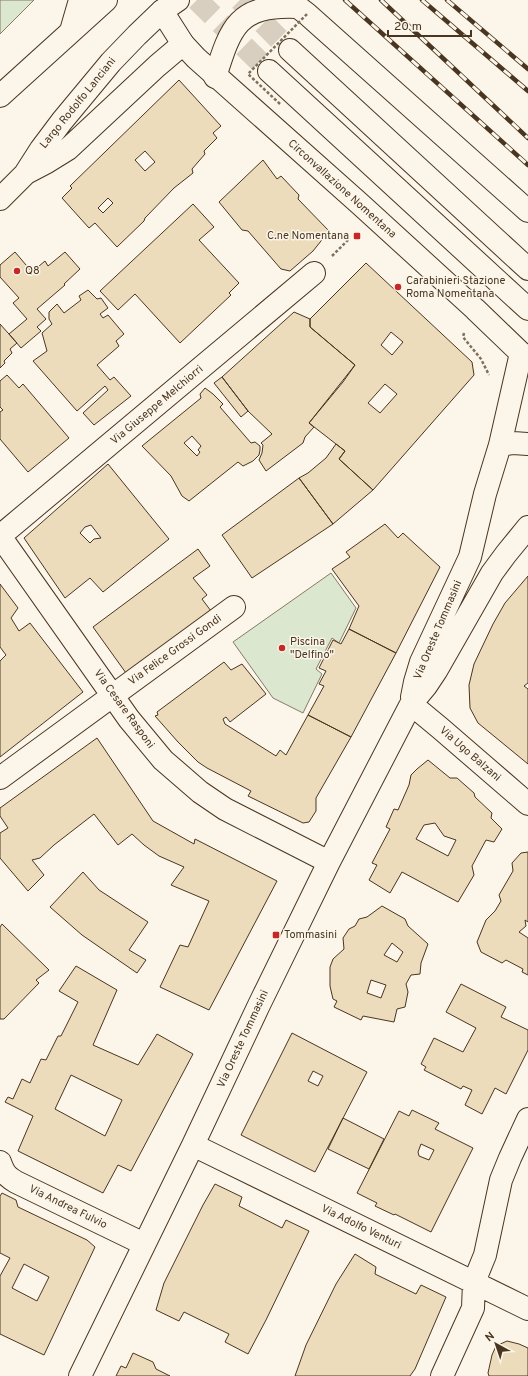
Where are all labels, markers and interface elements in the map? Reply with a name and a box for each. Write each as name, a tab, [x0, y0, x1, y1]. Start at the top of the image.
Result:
scale bar	[388, 12, 471, 38]
text: 20 m	[394, 19, 422, 35]
street label: Largo Rodolfo Lanciani	[37, 55, 119, 151]
street label: Circonvallazione Nomentana	[285, 137, 399, 242]
place label: C.ne Nomentana	[267, 229, 349, 243]
marker: C.ne Nomentana	[352, 231, 362, 241]
place label: Q8	[25, 264, 40, 278]
marker: Q8	[12, 266, 22, 276]
place label: Carabinieri Stazione Roma Nomentana	[406, 274, 506, 301]
marker: Carabinieri Stazione Roma Nomentana	[393, 282, 403, 292]
street label: Via Giuseppe Melchiorri	[108, 362, 206, 448]
street label: Via Oreste Tommasini	[411, 578, 465, 682]
street label: Via Felice Grossi Gondi	[126, 612, 224, 688]
place label: Piscina "Delfino"	[290, 635, 334, 662]
marker: Piscina "Delfino"	[277, 643, 287, 653]
street label: Via Cesare Rasponi	[91, 667, 157, 751]
street label: Via Ugo Balzani	[436, 723, 504, 785]
place label: Tommasini	[284, 928, 337, 942]
marker: Tommasini	[271, 930, 281, 940]
street label: Via Oreste Tommasini	[214, 988, 272, 1090]
street label: Via Andrea Fulvio	[26, 1182, 110, 1232]
street label: Via Adolfo Venturi	[319, 1202, 403, 1252]
north arrow	[476, 1324, 516, 1364]
text: N	[483, 1329, 498, 1345]

